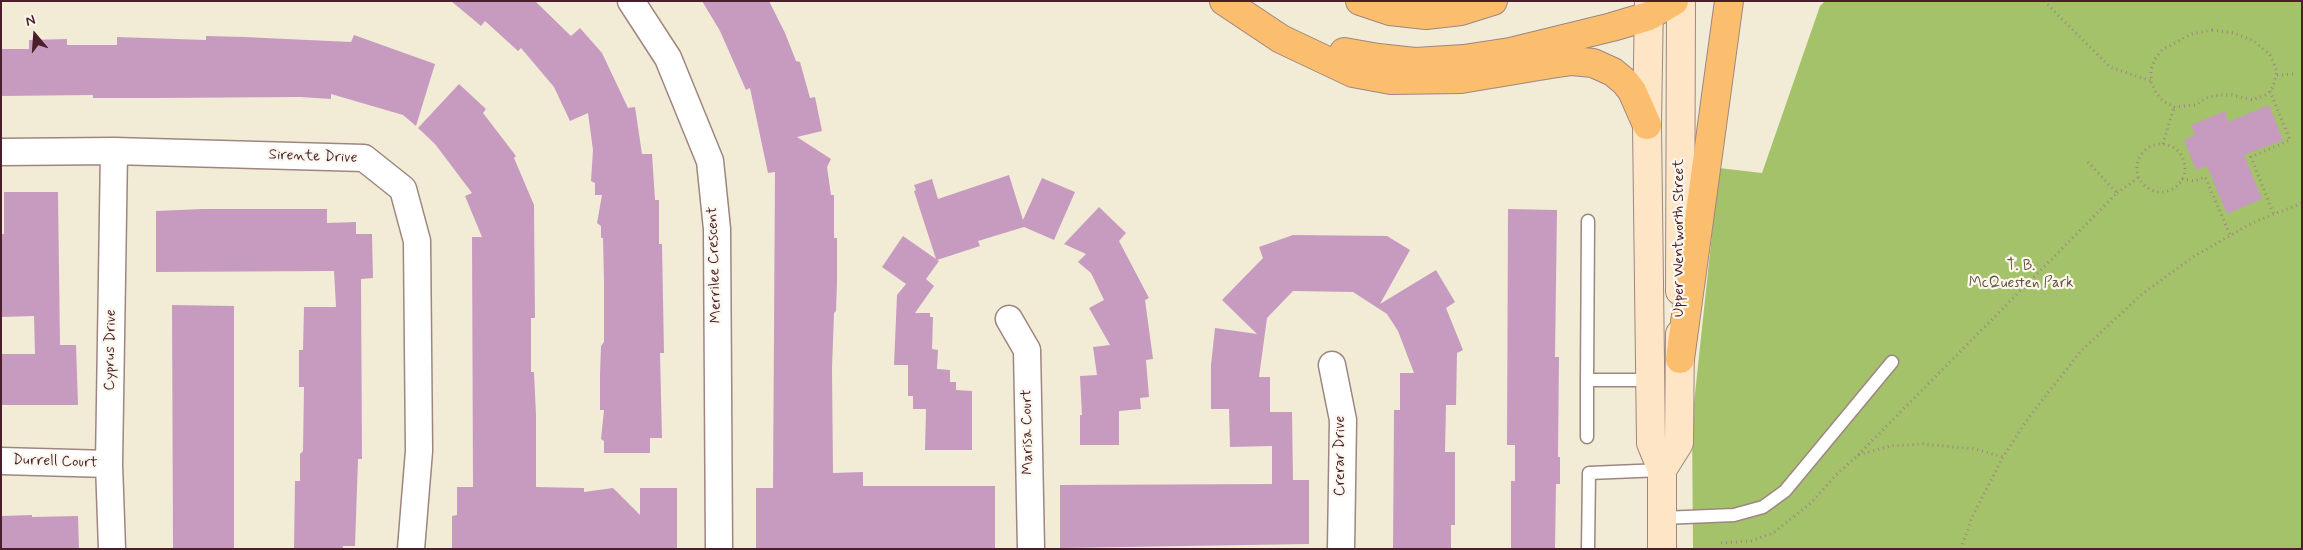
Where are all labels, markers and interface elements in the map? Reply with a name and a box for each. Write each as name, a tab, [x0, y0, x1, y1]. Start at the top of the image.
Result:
north arrow	[10, 10, 60, 60]
text: N	[23, 11, 38, 31]
street label: Sirente Drive	[268, 146, 358, 168]
street label: Upper Wentworth Street	[1671, 159, 1689, 317]
street label: Merrilee Crescent	[704, 206, 726, 324]
park label: T. B. McQuesten Park	[1969, 258, 2073, 293]
street label: Cyprus Drive	[101, 309, 121, 391]
street label: Marisa Court	[1018, 389, 1038, 475]
street label: Crerar Drive	[1332, 416, 1350, 496]
street label: Durrell Court	[12, 452, 98, 472]

